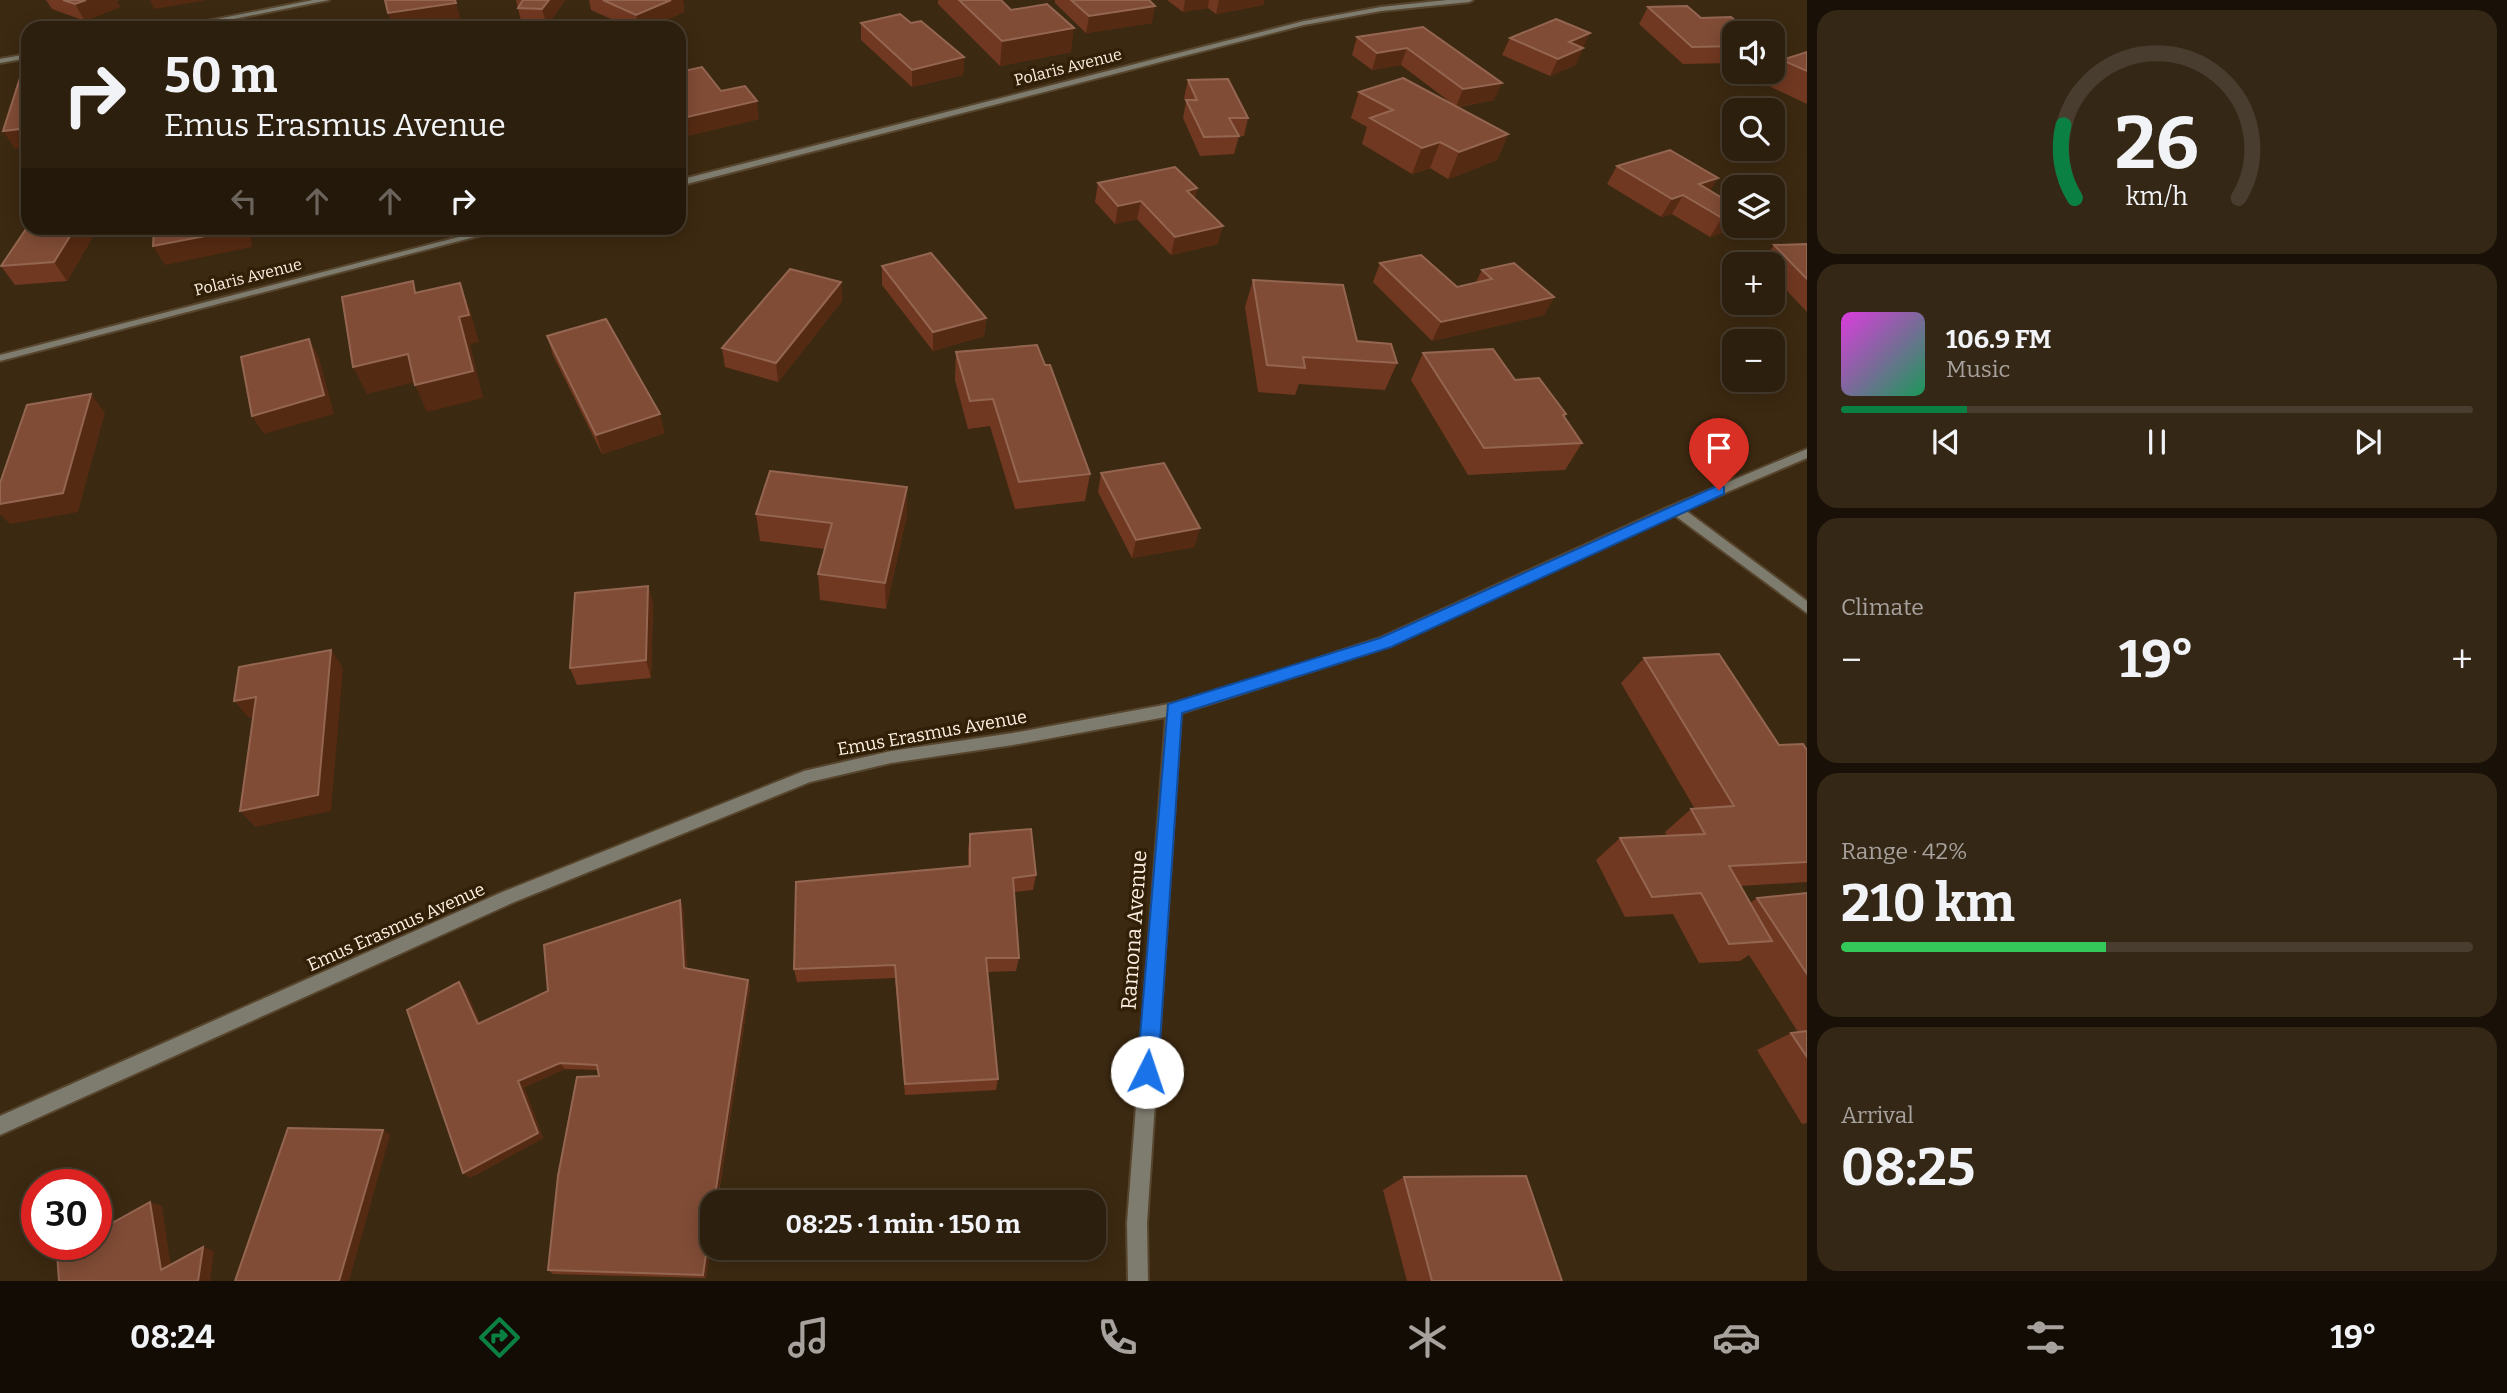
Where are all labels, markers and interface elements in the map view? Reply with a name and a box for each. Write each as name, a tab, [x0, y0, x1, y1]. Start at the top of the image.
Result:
map controls	[1722, 21, 1785, 392]
button: sound	[1722, 21, 1785, 84]
street label: Polaris Avenue	[1012, 44, 1124, 90]
text: 50 m	[164, 46, 277, 105]
icon: right	[49, 49, 140, 140]
button: search	[1722, 98, 1785, 161]
text: 26	[2115, 100, 2199, 187]
text: Emus Erasmus Avenue	[164, 106, 506, 144]
button: layers	[1722, 175, 1785, 238]
icon: left	[225, 182, 263, 220]
icon: ahead	[298, 182, 336, 220]
icon: ahead	[371, 182, 409, 220]
icon: right	[444, 182, 482, 220]
text: km/h	[2126, 182, 2188, 212]
button: +	[1722, 252, 1785, 315]
street label: Polaris Avenue	[192, 254, 304, 300]
text: 106.9 FM	[1946, 324, 2051, 355]
button: −	[1722, 329, 1785, 392]
text: Music	[1946, 355, 2010, 383]
pin	[1689, 418, 1749, 490]
icon: previous	[1927, 423, 1965, 461]
icon: pause	[2138, 423, 2176, 461]
icon: next	[2349, 423, 2387, 461]
icon: arrive	[1700, 429, 1738, 467]
text: Climate	[1841, 593, 1924, 621]
text: 19°	[2119, 628, 2194, 691]
text: −	[1841, 637, 1862, 683]
text: +	[2451, 637, 2473, 683]
street label: Emus Erasmus Avenue	[835, 705, 1029, 761]
text: Range · 42%	[1841, 837, 1967, 865]
street label: Ramona Avenue	[1115, 849, 1153, 1011]
text: 210 km	[1841, 872, 2015, 935]
street label: Emus Erasmus Avenue	[304, 878, 488, 976]
position arrow	[1110, 1035, 1184, 1109]
text: Arrival	[1841, 1101, 1914, 1129]
text: 08:25	[1841, 1136, 1975, 1199]
speed limit sign: 30	[21, 1169, 112, 1260]
text: 08:25 · 1 min · 150 m	[785, 1209, 1021, 1240]
icon: directions	[475, 1313, 524, 1362]
icon: music	[784, 1313, 833, 1362]
icon: phone	[1093, 1313, 1142, 1362]
icon: climate	[1403, 1313, 1452, 1362]
icon: car	[1712, 1313, 1761, 1362]
icon: filters	[2021, 1313, 2070, 1362]
text: 08:24	[130, 1318, 215, 1356]
text: 19°	[2330, 1318, 2377, 1356]

